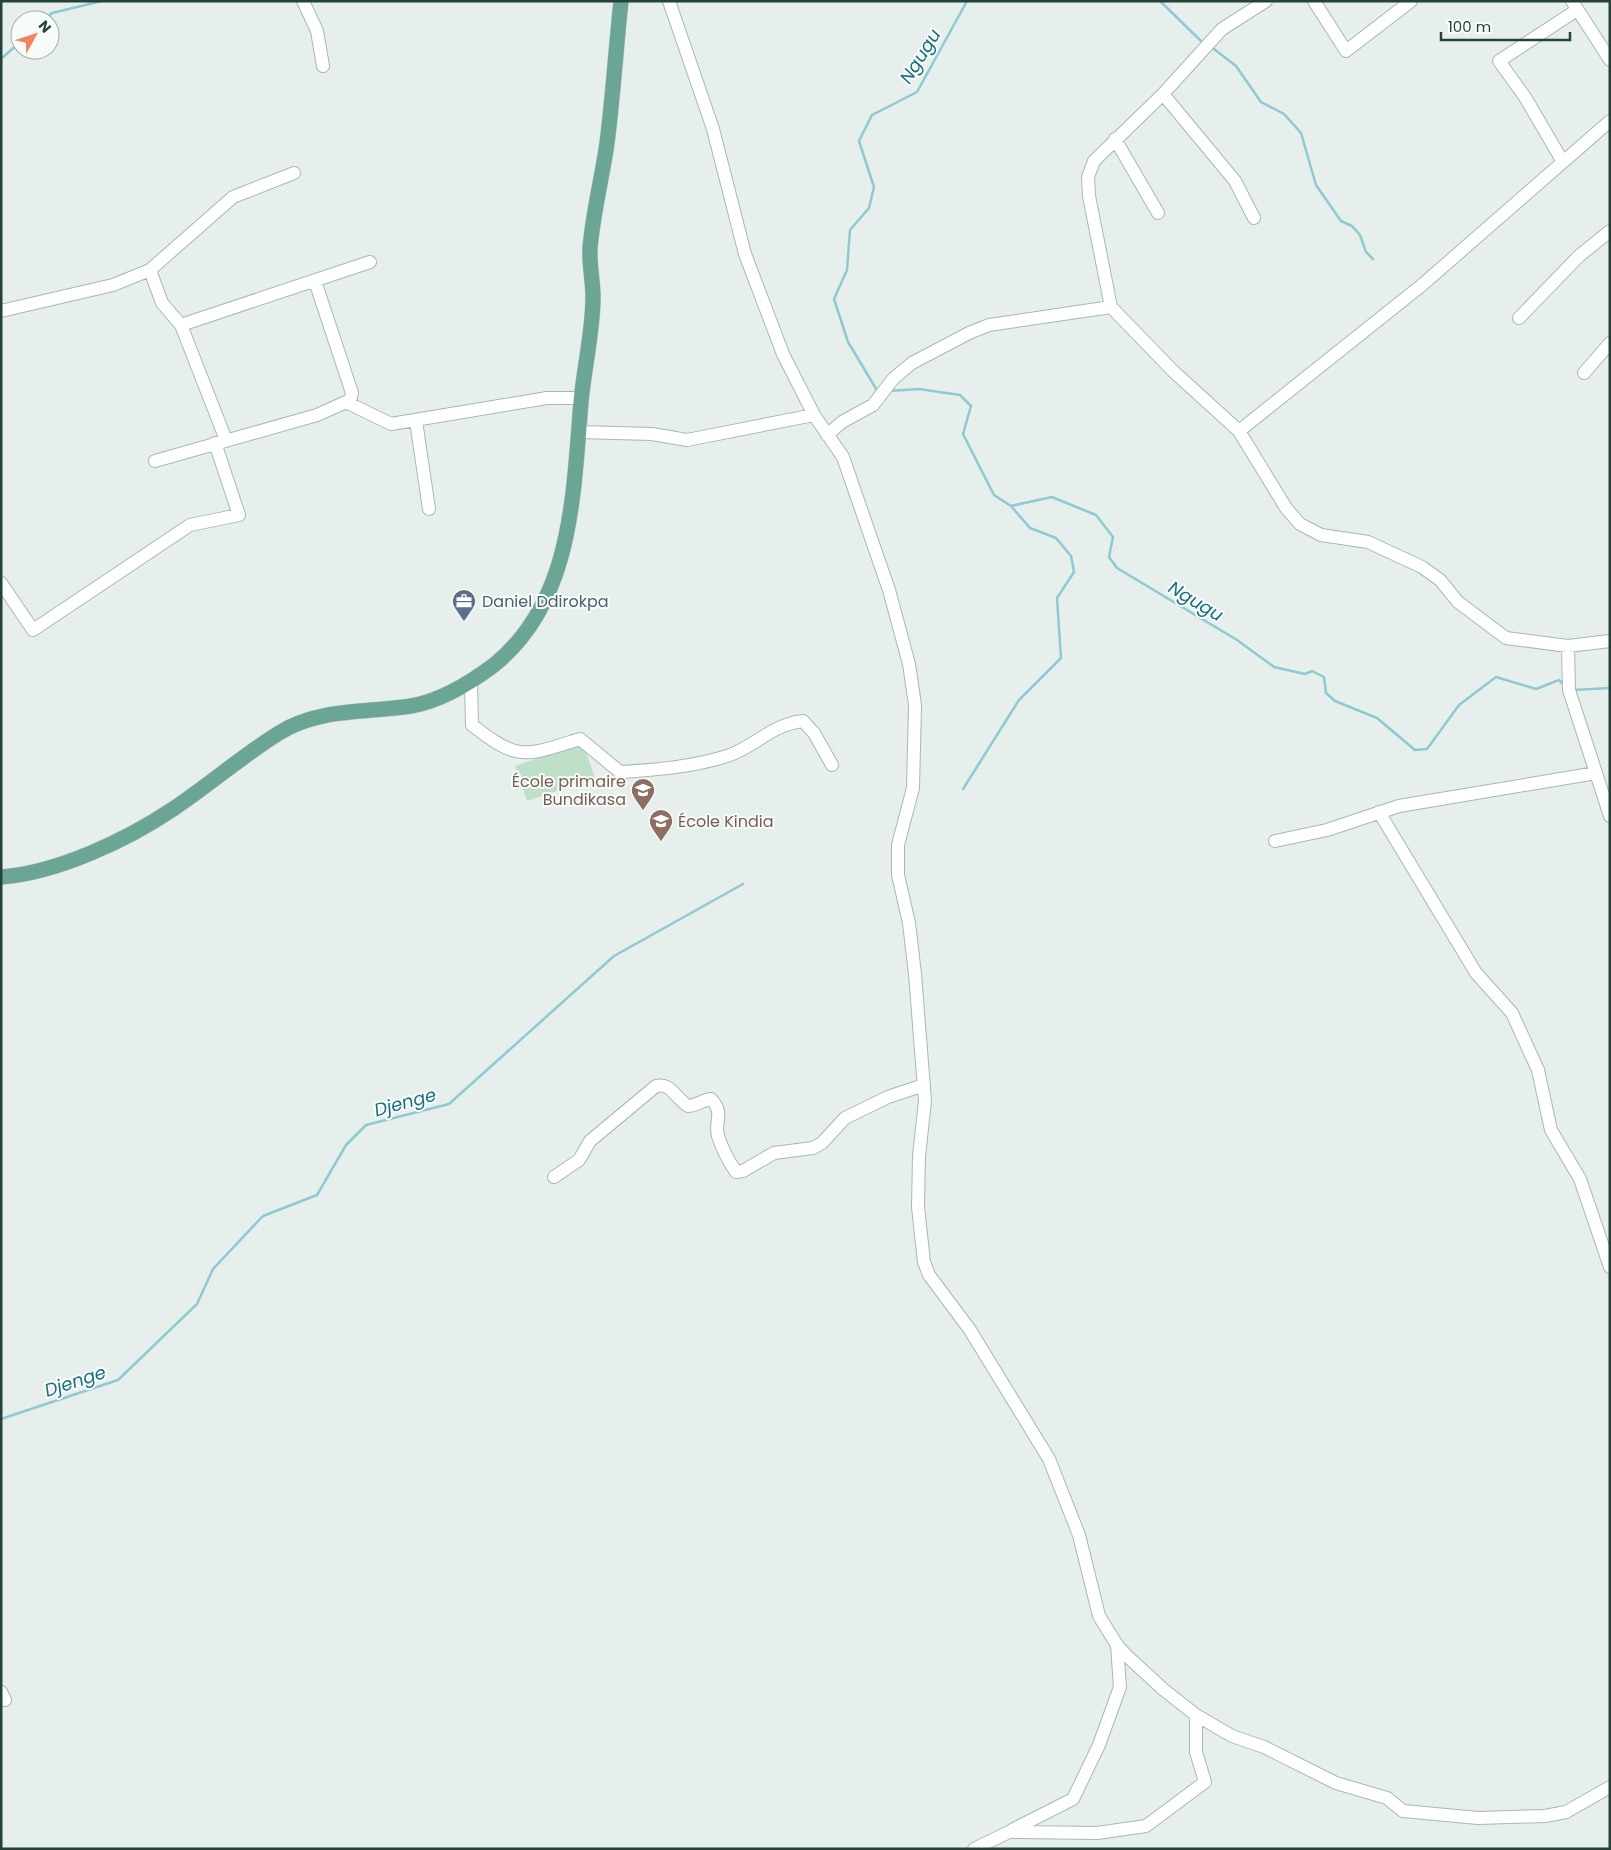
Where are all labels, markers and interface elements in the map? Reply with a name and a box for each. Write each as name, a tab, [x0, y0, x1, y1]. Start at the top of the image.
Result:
north arrow	[10, 10, 60, 60]
scale bar	[1441, 10, 1570, 42]
text: N	[34, 16, 56, 37]
text: 100 m	[1448, 16, 1491, 37]
water label: Ngugu	[893, 24, 947, 88]
water label: Ngugu	[1164, 575, 1228, 627]
office icon: Daniel Ddirokpa	[451, 588, 477, 622]
place label: Daniel Ddirokpa	[482, 590, 609, 613]
place label: École primaire Bundikasa	[512, 770, 626, 811]
school or university icon: École primaire Bundikasa	[630, 777, 656, 811]
school or university icon: École Kindia	[648, 808, 674, 842]
place label: École Kindia	[678, 810, 774, 833]
water label: Djenge	[371, 1082, 439, 1122]
water label: Djenge	[41, 1359, 109, 1403]

